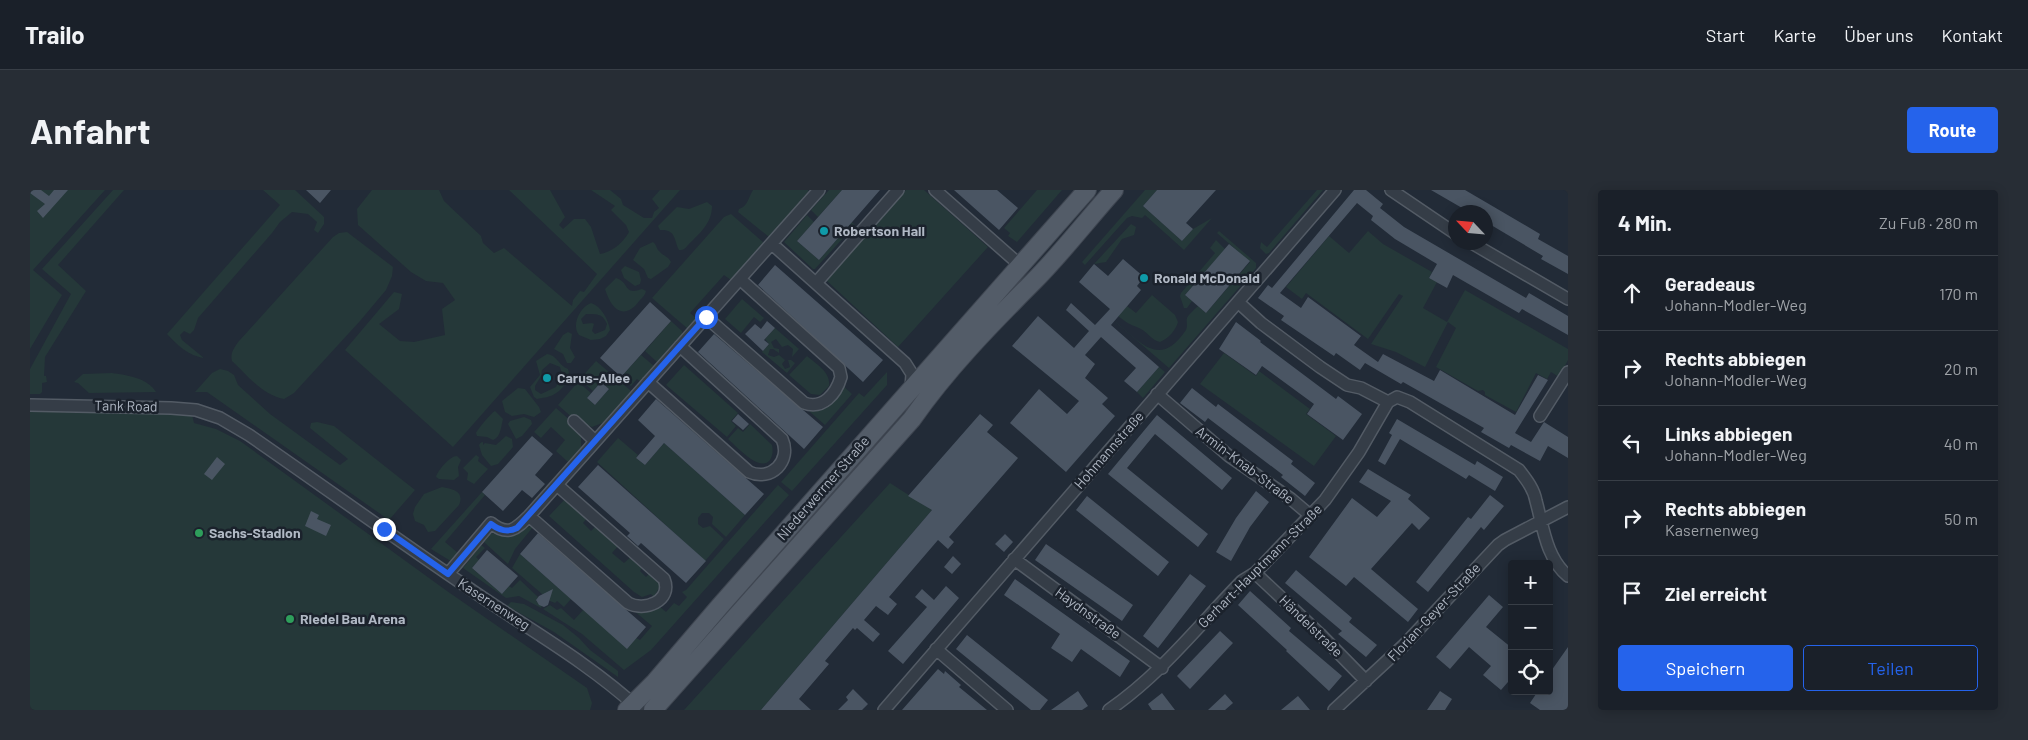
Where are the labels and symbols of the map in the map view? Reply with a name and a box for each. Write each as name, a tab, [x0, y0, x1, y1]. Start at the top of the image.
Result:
north arrow	[1448, 205, 1493, 250]
place label: Robertson Hall	[834, 222, 925, 239]
marker: Robertson Hall	[818, 225, 830, 237]
place label: Ronald McDonald	[1154, 269, 1260, 286]
marker: Ronald McDonald	[1138, 272, 1150, 284]
route start	[695, 306, 718, 329]
place label: Carus-Allee	[557, 369, 630, 386]
marker: Carus-Allee	[541, 372, 553, 384]
street label: Tank Road	[94, 396, 158, 415]
street label: Hohmannstraße	[1070, 407, 1147, 492]
street label: Armin-Knab-Straße	[1193, 422, 1298, 507]
street label: Niederwerrner Straße	[773, 432, 872, 543]
street label: Gerhart-Hauptmann-Straße	[1194, 500, 1325, 631]
route end	[373, 518, 396, 541]
place label: Sachs-Stadion	[209, 524, 301, 541]
marker: Sachs-Stadion	[193, 527, 205, 539]
street label: Florian-Geyer-Straße	[1384, 559, 1484, 664]
street label: Kasernenweg	[455, 574, 533, 633]
street label: Haydnstraße	[1052, 583, 1124, 642]
street label: Händelstraße	[1276, 591, 1347, 660]
place label: Riedel Bau Arena	[300, 610, 405, 627]
marker: Riedel Bau Arena	[284, 613, 296, 625]

